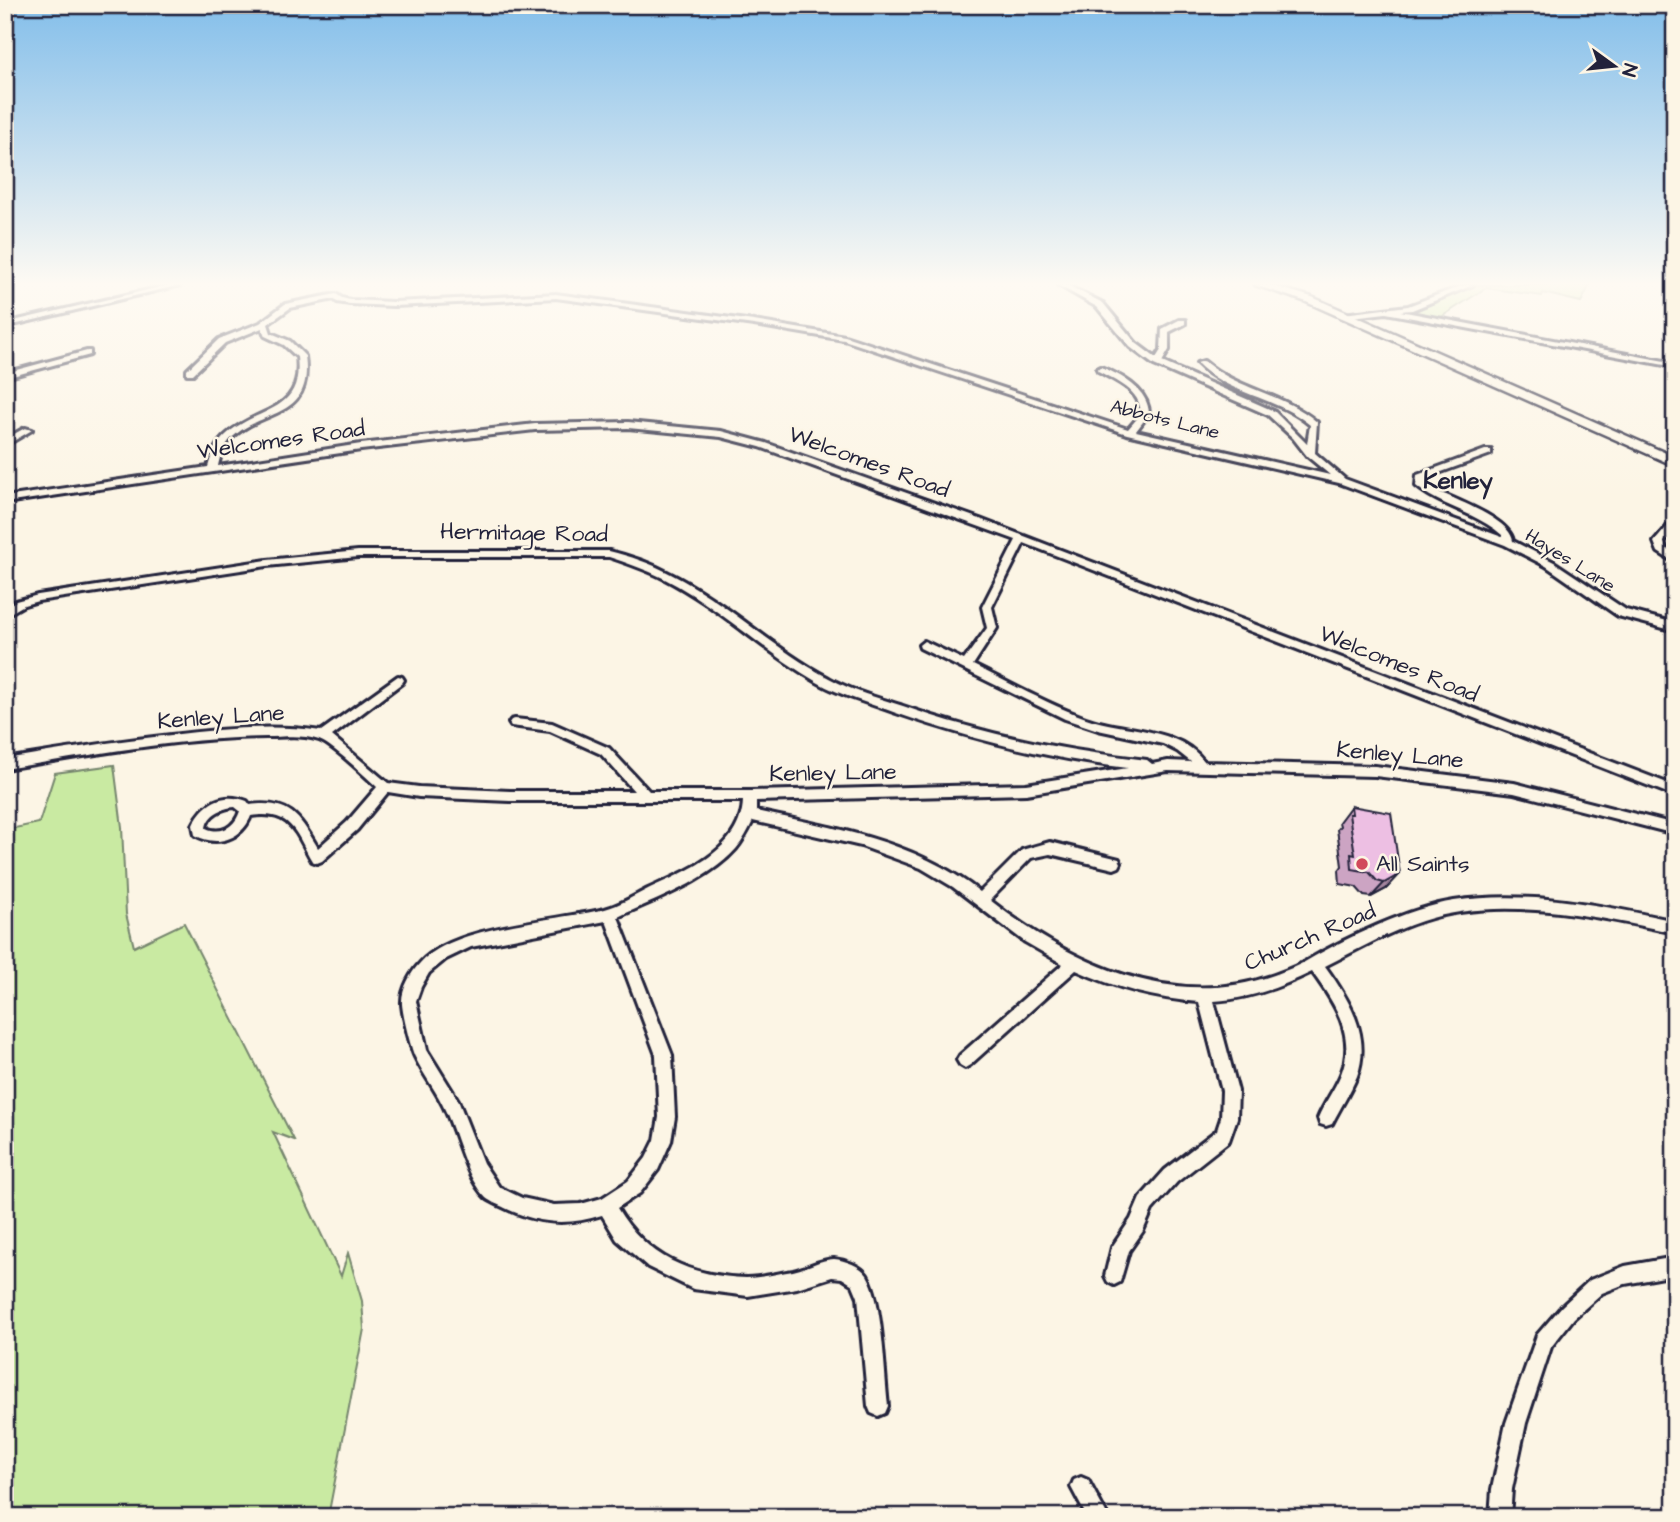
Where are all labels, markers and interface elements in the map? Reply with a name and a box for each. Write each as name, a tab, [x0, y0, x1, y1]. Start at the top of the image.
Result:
north arrow	[1578, 32, 1648, 102]
text: N	[1614, 61, 1644, 79]
street label: Abbots Lane	[1108, 393, 1222, 447]
street label: Welcomes Road	[195, 412, 367, 468]
street label: Welcomes Road	[784, 418, 954, 506]
district label: Kenley	[1423, 464, 1494, 500]
street label: Hermitage Road	[440, 516, 608, 551]
street label: Hayes Lane	[1519, 523, 1620, 600]
street label: Welcomes Road	[1315, 617, 1484, 711]
street label: Kenley Lane	[156, 697, 286, 738]
street label: Kenley Lane	[1335, 734, 1465, 777]
street label: Kenley Lane	[769, 756, 897, 791]
place label: All Saints	[1376, 848, 1469, 880]
marker: All Saints	[1354, 856, 1370, 872]
street label: Church Road	[1239, 895, 1381, 979]

